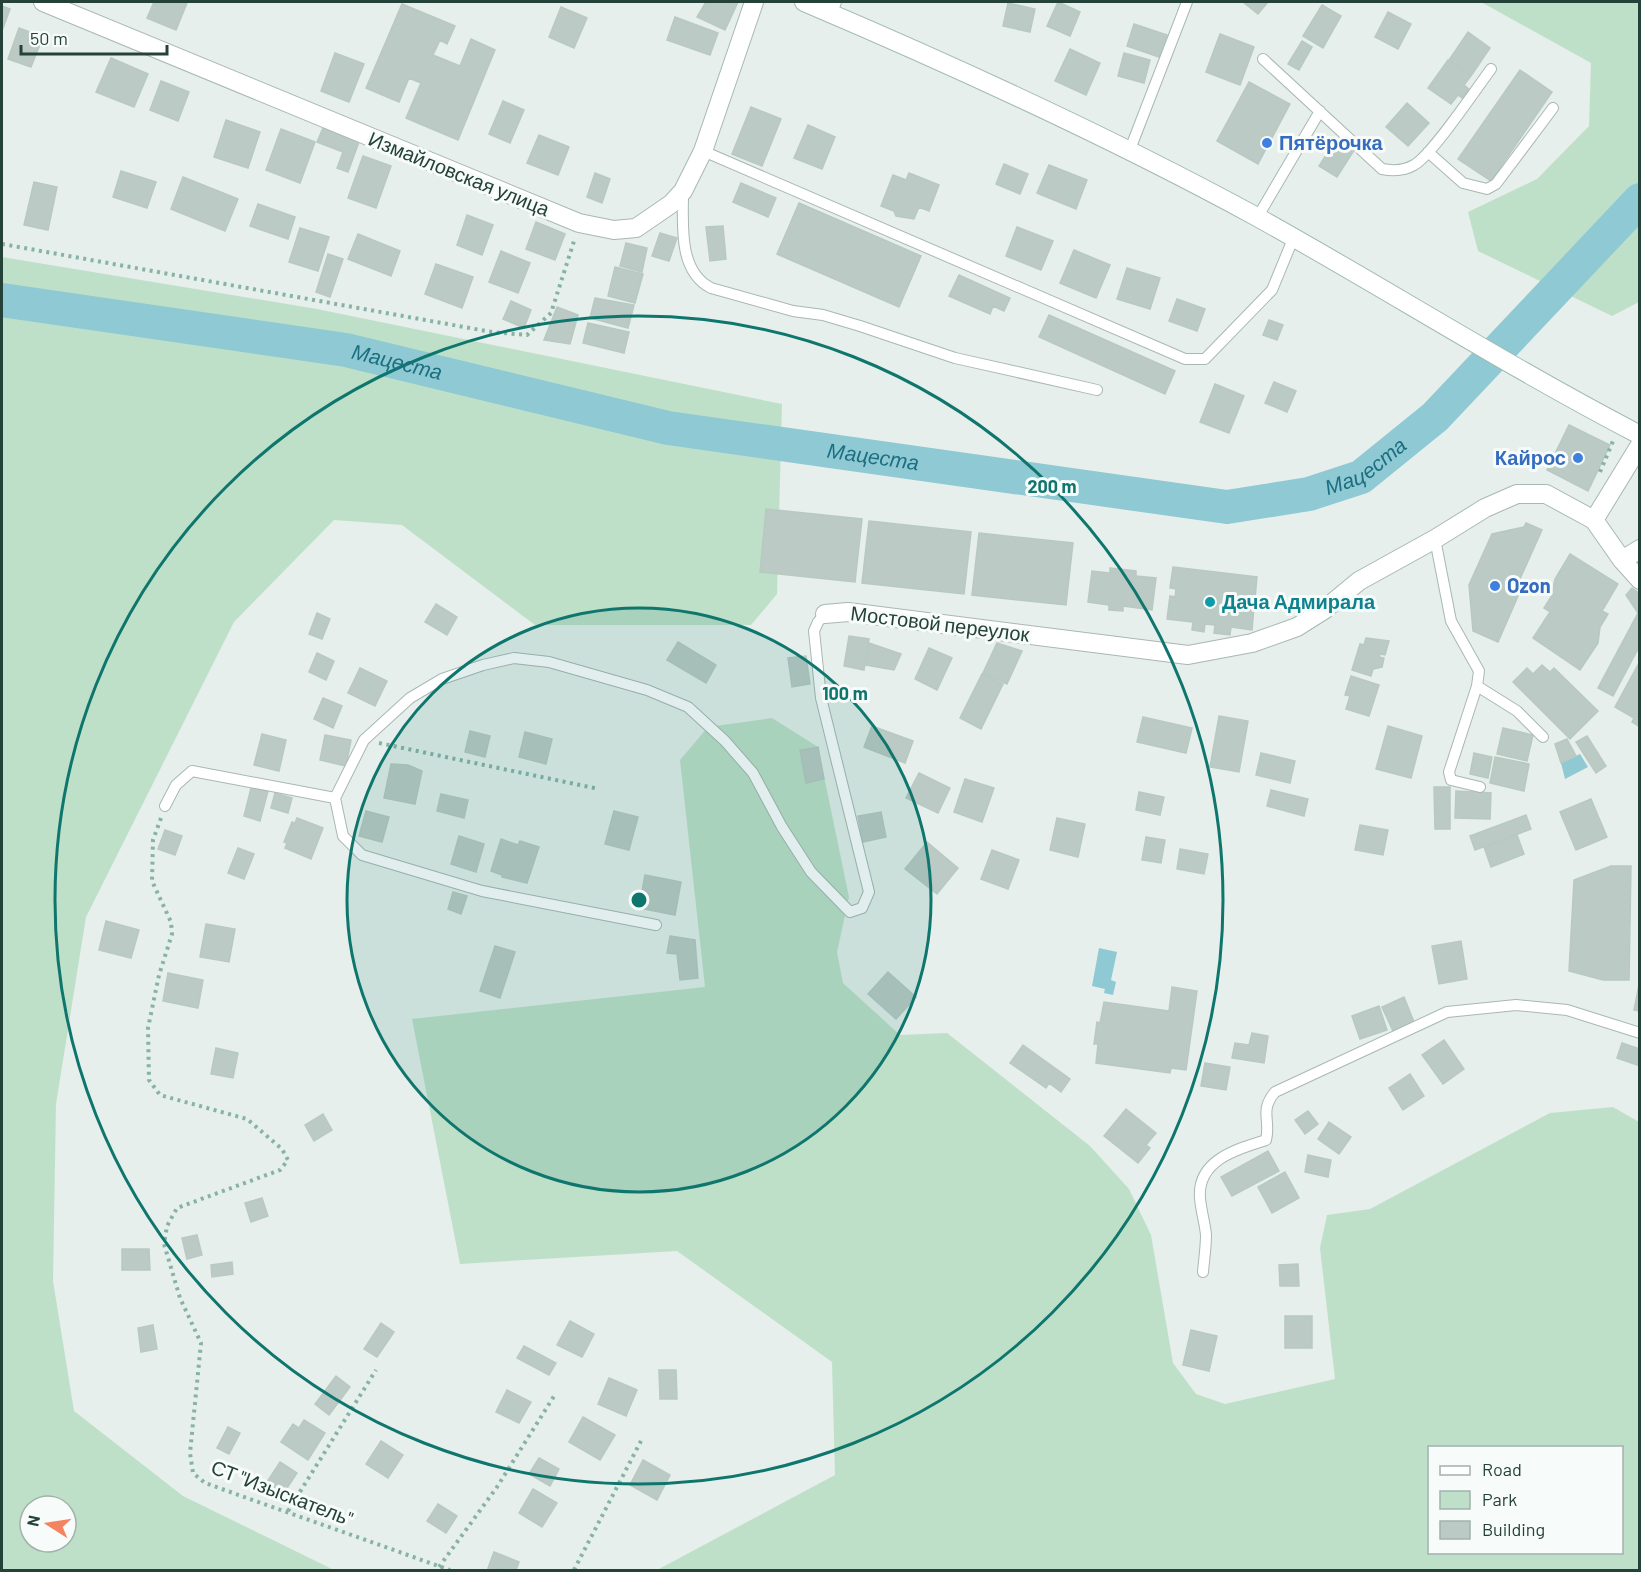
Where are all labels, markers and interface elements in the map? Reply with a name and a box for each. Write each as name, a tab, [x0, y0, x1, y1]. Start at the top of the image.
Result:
scale bar	[21, 18, 166, 56]
text: 50 m	[30, 27, 68, 49]
street label: Измайловская улица	[365, 126, 554, 221]
place label: Пятёрочка	[1279, 130, 1384, 154]
marker: Пятёрочка	[1260, 136, 1274, 150]
water label: Мацеста	[349, 338, 445, 384]
water label: Мацеста	[1321, 432, 1411, 499]
water label: Мацеста	[826, 437, 921, 474]
place label: Кайрос	[1495, 445, 1566, 469]
marker: Кайрос	[1571, 451, 1585, 465]
text: 200 m	[1027, 475, 1077, 497]
place label: Ozon	[1507, 573, 1551, 597]
marker: Ozon	[1488, 579, 1502, 593]
place label: Дача Адмирала	[1222, 589, 1376, 613]
marker: Дача Адмирала	[1203, 595, 1217, 609]
street label: Мостовой переулок	[849, 600, 1031, 646]
text: 100 m	[822, 682, 868, 704]
centre of rings	[629, 890, 649, 910]
legend	[1428, 1446, 1623, 1554]
street label: СТ "Изыскатель"	[208, 1454, 357, 1530]
text: Road	[1482, 1458, 1522, 1480]
text: Park	[1482, 1488, 1517, 1510]
north arrow	[18, 1494, 78, 1554]
text: N	[22, 1514, 43, 1528]
text: Building	[1482, 1518, 1545, 1540]

